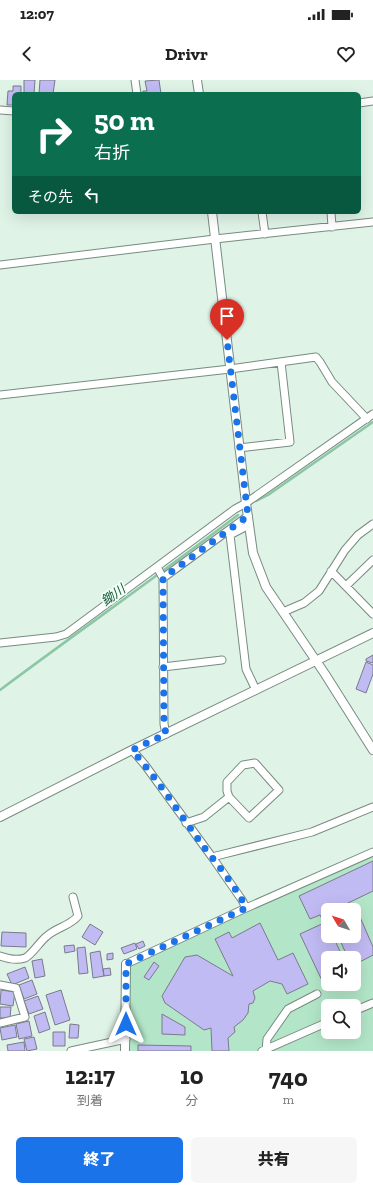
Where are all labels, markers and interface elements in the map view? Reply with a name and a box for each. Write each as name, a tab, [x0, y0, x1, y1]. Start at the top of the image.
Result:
text: 12:07	[20, 5, 54, 23]
icon: back	[16, 43, 38, 65]
text: Drivr	[165, 43, 208, 65]
icon: heart	[335, 43, 357, 65]
text: 50 m	[94, 104, 155, 137]
icon: right	[28, 108, 80, 160]
text: 右折	[94, 142, 130, 164]
icon: left	[81, 184, 103, 206]
text: その先	[28, 188, 73, 206]
pin	[210, 299, 244, 340]
icon: arrive	[216, 305, 238, 327]
water label: 鋤川	[98, 580, 130, 609]
north arrow	[321, 903, 361, 943]
map controls	[321, 903, 361, 1039]
button: sound	[321, 951, 361, 991]
button: search	[321, 999, 361, 1039]
position arrow	[105, 1003, 147, 1045]
text: 12:17	[65, 1061, 115, 1090]
text: 10	[180, 1061, 204, 1090]
text: 740	[269, 1063, 308, 1092]
text: m	[283, 1092, 294, 1107]
text: 到着	[77, 1093, 103, 1108]
text: 分	[185, 1093, 198, 1108]
button: 終了	[16, 1137, 183, 1183]
button: 共有	[191, 1137, 357, 1183]

